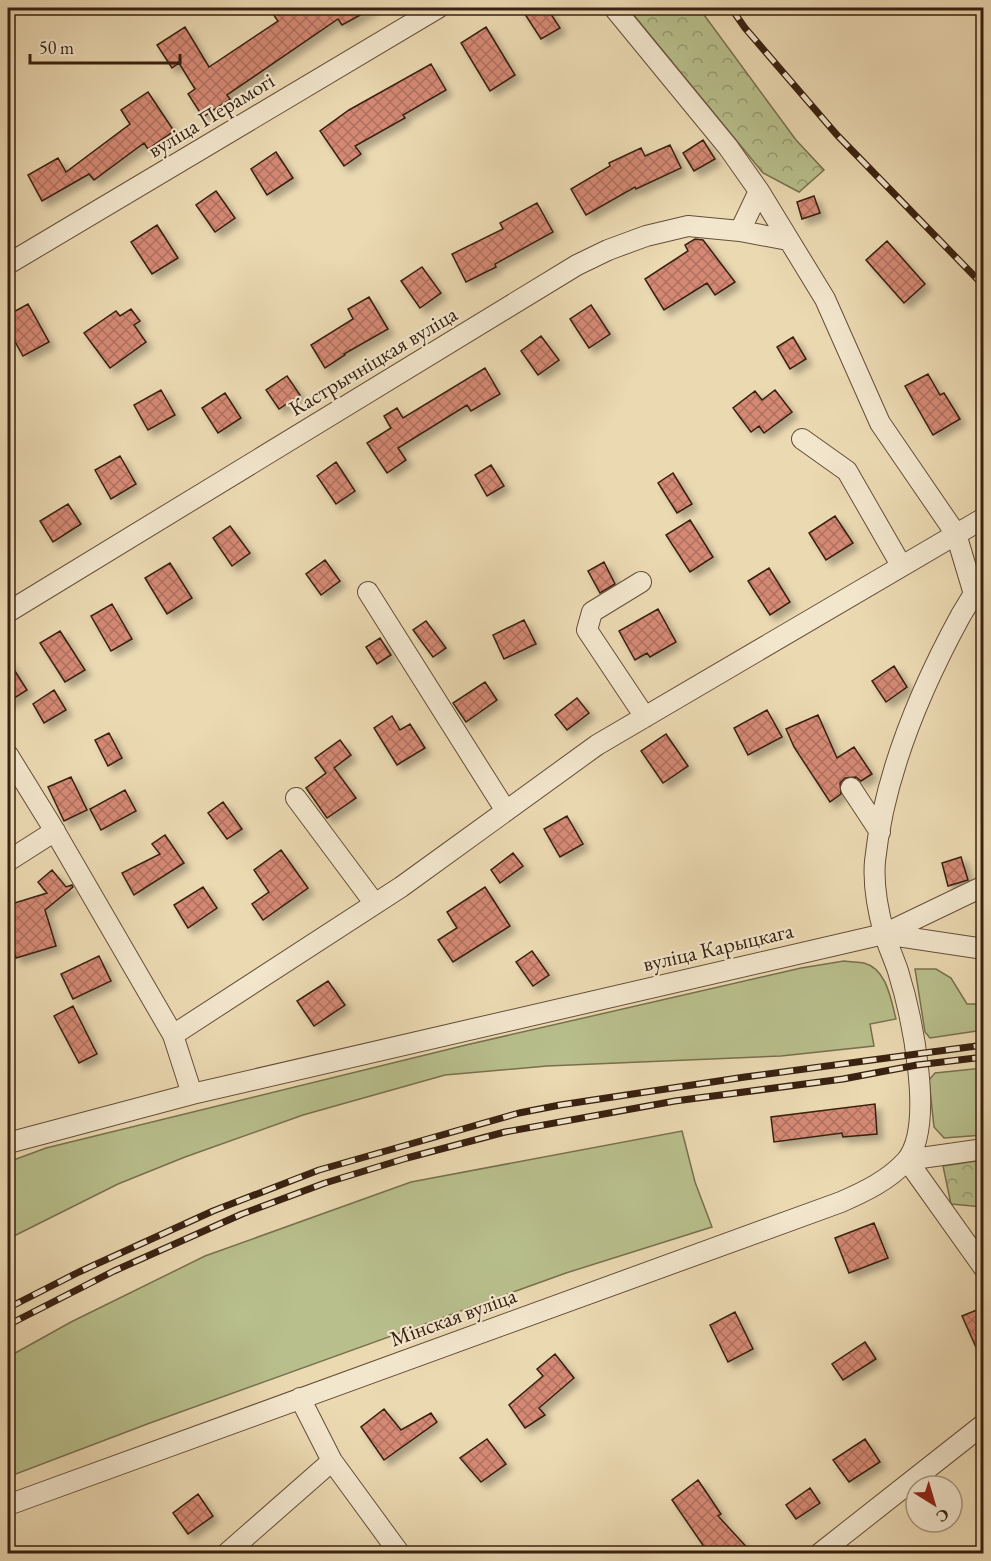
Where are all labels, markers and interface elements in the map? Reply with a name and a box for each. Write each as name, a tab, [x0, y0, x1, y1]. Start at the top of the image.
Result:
scale bar	[30, 27, 180, 65]
text: 50 m	[39, 36, 74, 59]
street label: вуліца Перамогі	[142, 66, 280, 164]
street label: Кастрычніцкая вуліца	[283, 299, 463, 423]
street label: вуліца Карыцкага	[640, 916, 796, 978]
street label: Мінская вуліца	[386, 1281, 520, 1353]
north arrow	[904, 1474, 964, 1534]
text: С	[932, 1504, 954, 1527]

